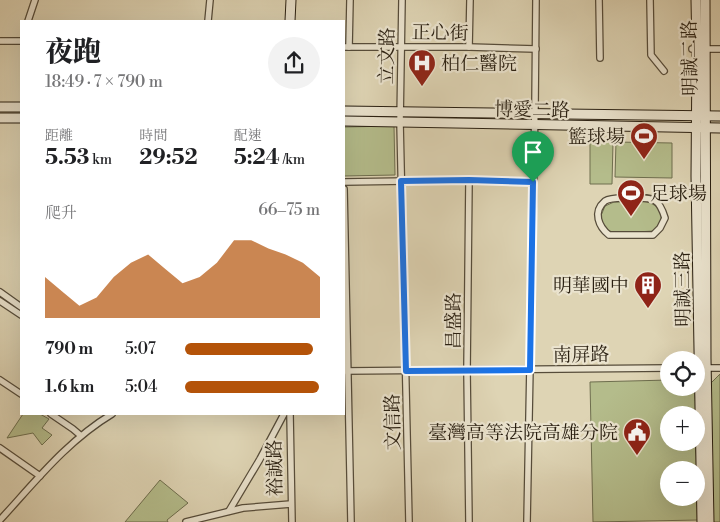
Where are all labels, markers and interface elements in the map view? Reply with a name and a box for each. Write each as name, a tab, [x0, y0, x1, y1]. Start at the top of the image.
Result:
street label: 明誠二路	[677, 20, 703, 96]
street label: 正心街	[411, 21, 469, 45]
street label: 立文路	[375, 27, 399, 85]
text: 夜跑	[45, 35, 101, 70]
button: share	[268, 37, 320, 89]
hospital icon: 柏仁醫院	[407, 48, 437, 87]
place label: 柏仁醫院	[441, 52, 517, 76]
text: 18:49 · 7 × 790 m	[45, 72, 163, 92]
street label: 博愛二路	[494, 97, 570, 123]
sports icon: 籃球場	[629, 121, 659, 160]
place label: 籃球場	[568, 125, 625, 149]
text: 距離	[45, 127, 73, 145]
text: 時間	[139, 127, 167, 145]
text: 配速	[234, 127, 262, 145]
pin	[512, 131, 554, 182]
icon: arrive	[519, 138, 547, 166]
text: 5.53	[45, 145, 89, 171]
text: 29:52	[139, 145, 198, 171]
text: 5:24	[234, 145, 280, 171]
text: km	[89, 151, 112, 169]
text: /km	[280, 151, 305, 169]
sports icon: 足球場	[616, 178, 646, 217]
place label: 足球場	[650, 182, 707, 206]
text: 66–75 m	[258, 200, 320, 220]
text: 爬升	[45, 203, 77, 223]
street label: 明誠三路	[670, 251, 696, 327]
building icon: 明華國中	[633, 270, 663, 309]
place label: 明華國中	[553, 274, 629, 298]
street label: 昌盛路	[442, 292, 466, 350]
text: 790 m	[45, 339, 93, 359]
text: 5:07	[125, 339, 156, 359]
street label: 南屏路	[552, 343, 610, 367]
map controls	[660, 351, 705, 506]
button: locate	[660, 351, 705, 396]
text: 1.6 km	[45, 377, 94, 397]
text: 5:04	[125, 377, 158, 397]
street label: 文信路	[381, 393, 405, 451]
button: +	[660, 406, 705, 451]
public building icon: 臺灣高等法院高雄分院	[622, 417, 652, 456]
place label: 臺灣高等法院高雄分院	[428, 421, 618, 445]
street label: 裕誠路	[263, 439, 287, 497]
button: −	[660, 461, 705, 506]

